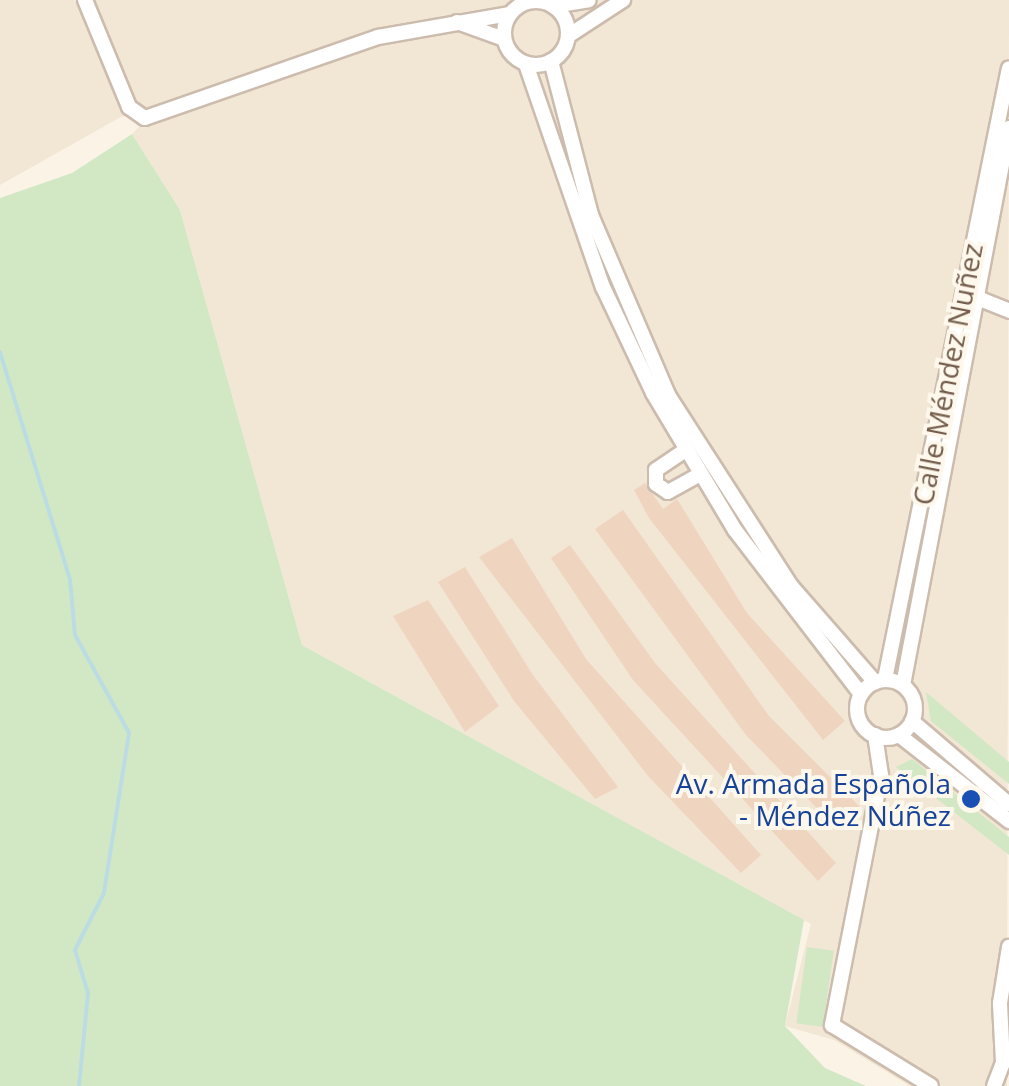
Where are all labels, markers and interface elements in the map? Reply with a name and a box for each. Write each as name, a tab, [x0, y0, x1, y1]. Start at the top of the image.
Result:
street label: Calle Méndez Nuñez	[905, 240, 989, 508]
place label: Av. Armada Española - Méndez Núñez	[676, 766, 951, 832]
marker: Av. Armada Española - Méndez Núñez	[960, 788, 982, 810]

